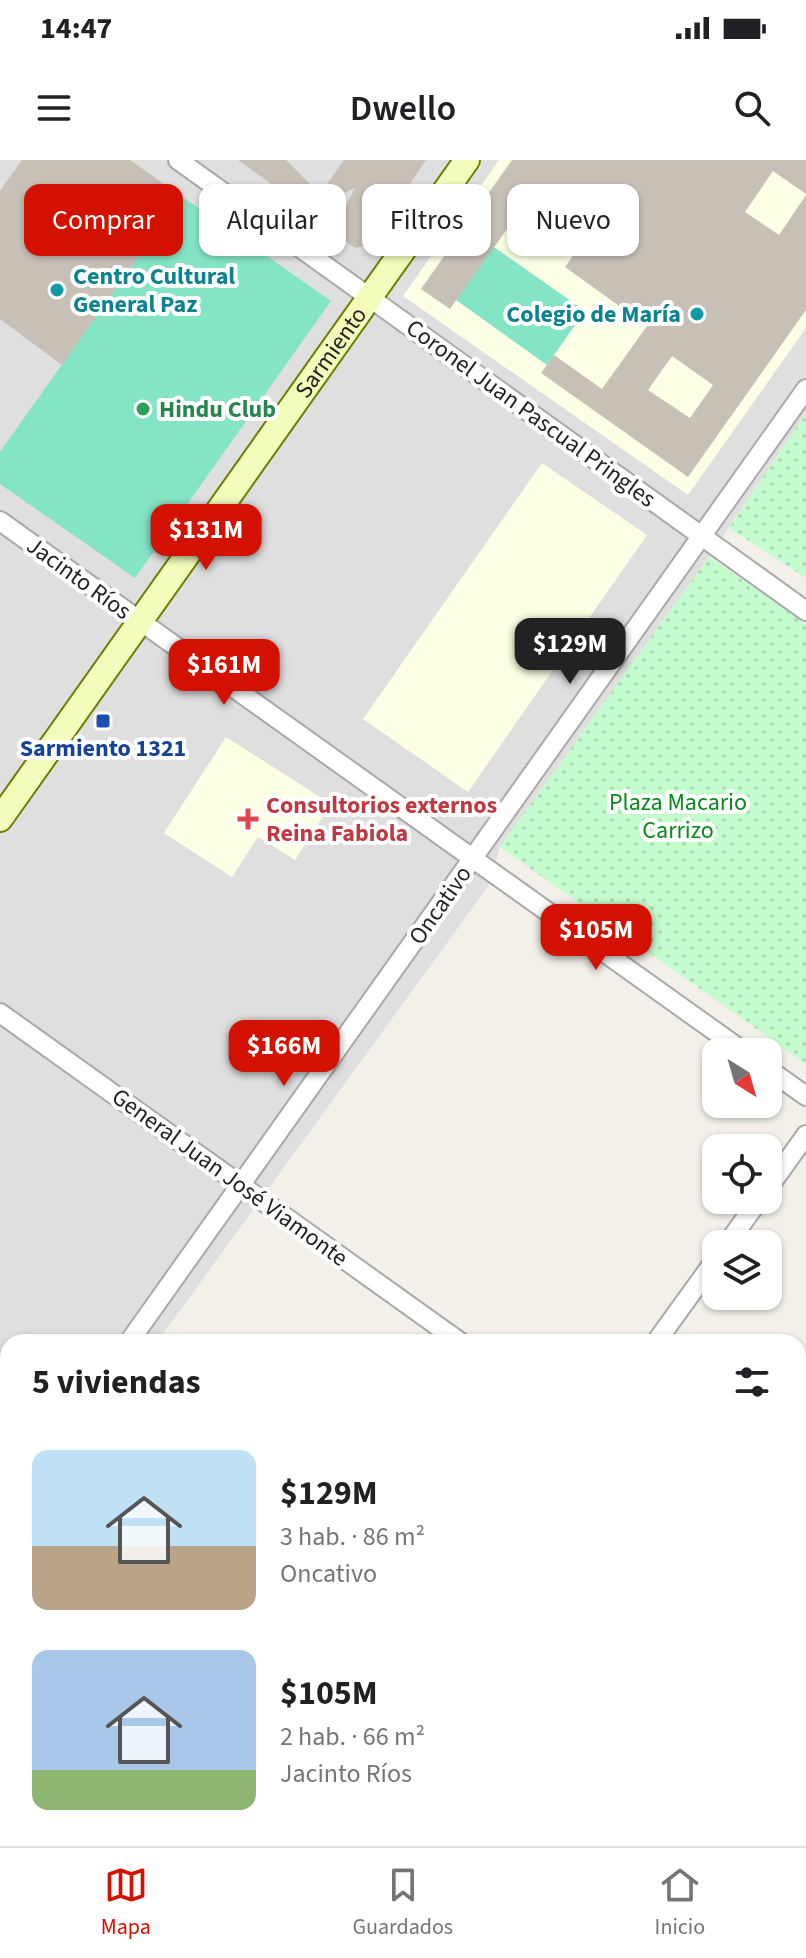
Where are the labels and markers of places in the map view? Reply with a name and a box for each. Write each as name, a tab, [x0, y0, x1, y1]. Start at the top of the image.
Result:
place label: Centro Cultural General Paz	[73, 259, 235, 322]
marker: Centro Cultural General Paz	[48, 281, 66, 299]
place label: Colegio de María	[506, 297, 681, 332]
marker: Colegio de María	[688, 305, 706, 323]
place label: Hindu Club	[159, 392, 276, 427]
marker: Hindu Club	[134, 400, 152, 418]
pin: $131M	[150, 504, 262, 572]
pin: $129M	[514, 618, 626, 686]
pin: $161M	[168, 639, 280, 707]
marker: Sarmiento 1321	[94, 712, 112, 730]
place label: Sarmiento 1321	[20, 731, 186, 766]
place label: Consultorios externos Reina Fabiola	[266, 788, 497, 851]
marker: Consultorios externos Reina Fabiola	[237, 808, 259, 830]
pin: $105M	[540, 904, 652, 972]
pin: $166M	[228, 1020, 340, 1088]

